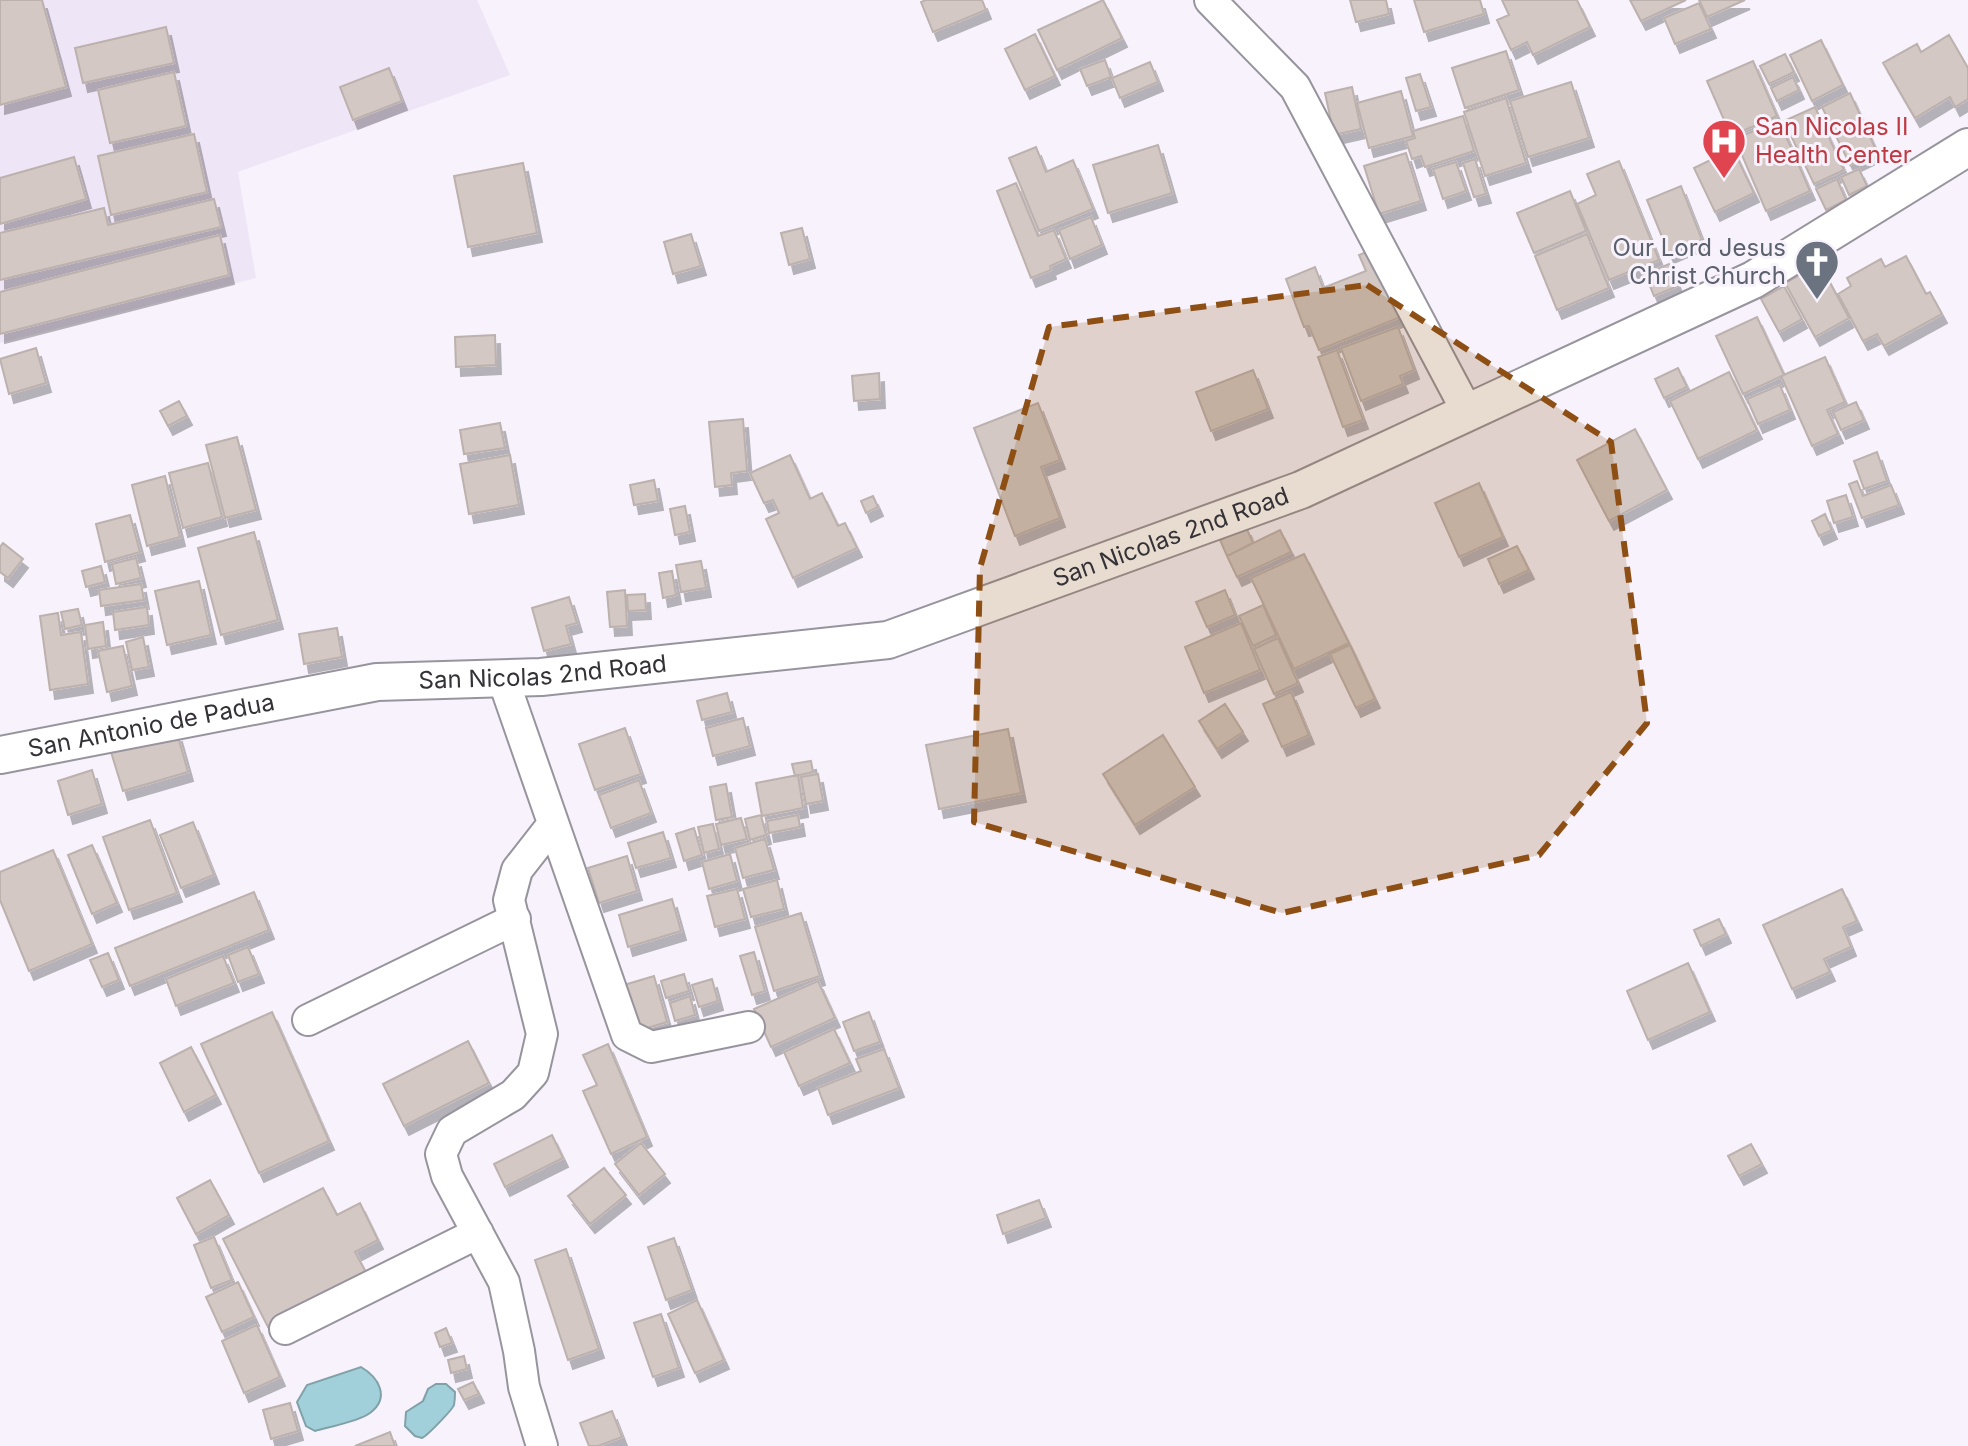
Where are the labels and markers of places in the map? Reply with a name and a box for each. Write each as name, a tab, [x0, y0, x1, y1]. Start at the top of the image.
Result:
place label: San Nicolas II Health Center	[1755, 112, 1912, 169]
hospital icon: San Nicolas II Health Center	[1700, 117, 1748, 180]
place label: Our Lord Jesus Christ Church	[1612, 233, 1786, 290]
church icon: Our Lord Jesus Christ Church	[1793, 238, 1841, 301]

